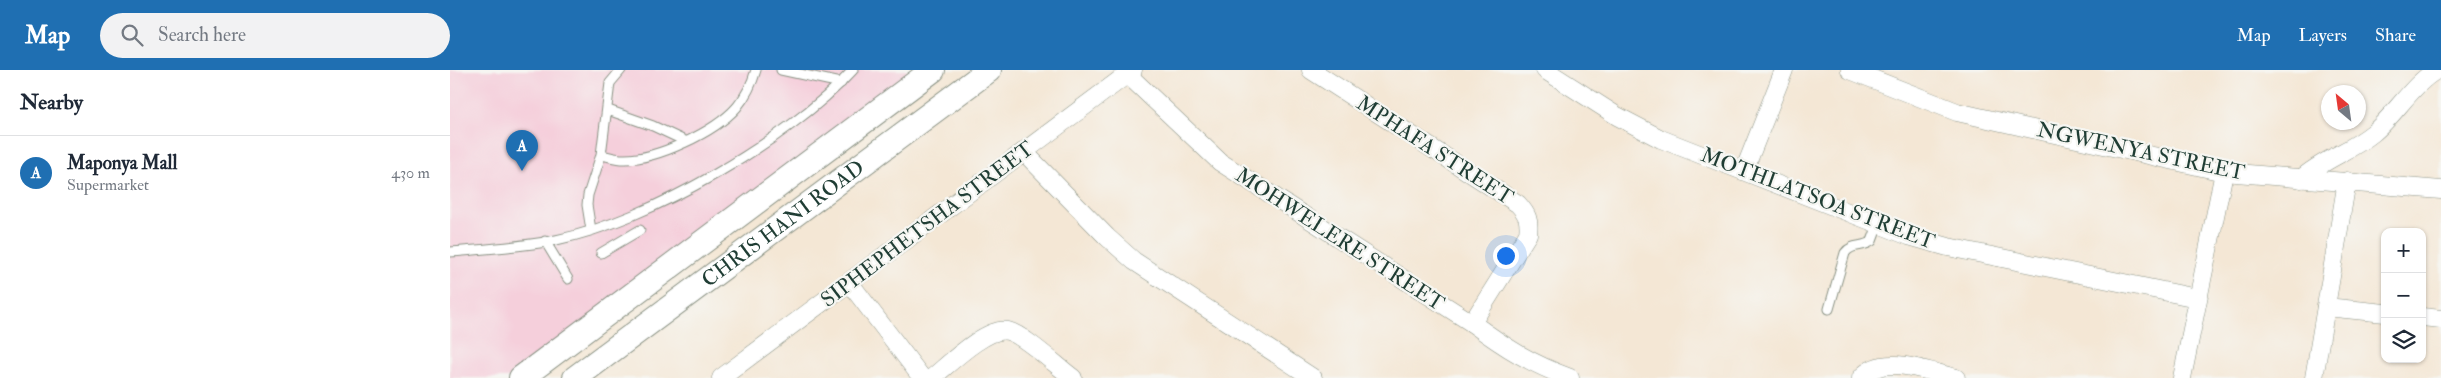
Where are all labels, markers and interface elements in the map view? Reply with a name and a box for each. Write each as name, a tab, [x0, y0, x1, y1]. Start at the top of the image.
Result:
search box	[100, 13, 450, 58]
text: Map	[25, 20, 70, 51]
icon: search	[118, 21, 146, 49]
text: Search here	[158, 23, 246, 47]
text: Map	[2237, 24, 2271, 47]
text: Layers	[2299, 24, 2347, 47]
text: Share	[2375, 24, 2416, 47]
north arrow	[2321, 85, 2366, 130]
text: Nearby	[20, 89, 83, 116]
street label: MPHAFA STREET	[1351, 90, 1519, 211]
street label: NGWENYA STREET	[2035, 116, 2248, 187]
pin: A	[506, 130, 538, 171]
street label: SIPHEPHETSHA STREET	[815, 135, 1039, 313]
street label: MOTHLATSOA STREET	[1697, 141, 1939, 256]
text: Maponya Mall	[67, 151, 177, 175]
street label: CHRIS HANI ROAD	[696, 154, 870, 293]
street label: MOHWELERE STREET	[1230, 162, 1450, 317]
text: A	[31, 163, 41, 183]
text: 430 m	[391, 163, 430, 183]
text: Supermarket	[67, 175, 149, 195]
map controls	[2381, 228, 2426, 363]
button: +	[2381, 228, 2426, 273]
your location	[1493, 243, 1519, 269]
button: −	[2381, 273, 2426, 318]
button: layers	[2381, 318, 2426, 363]

